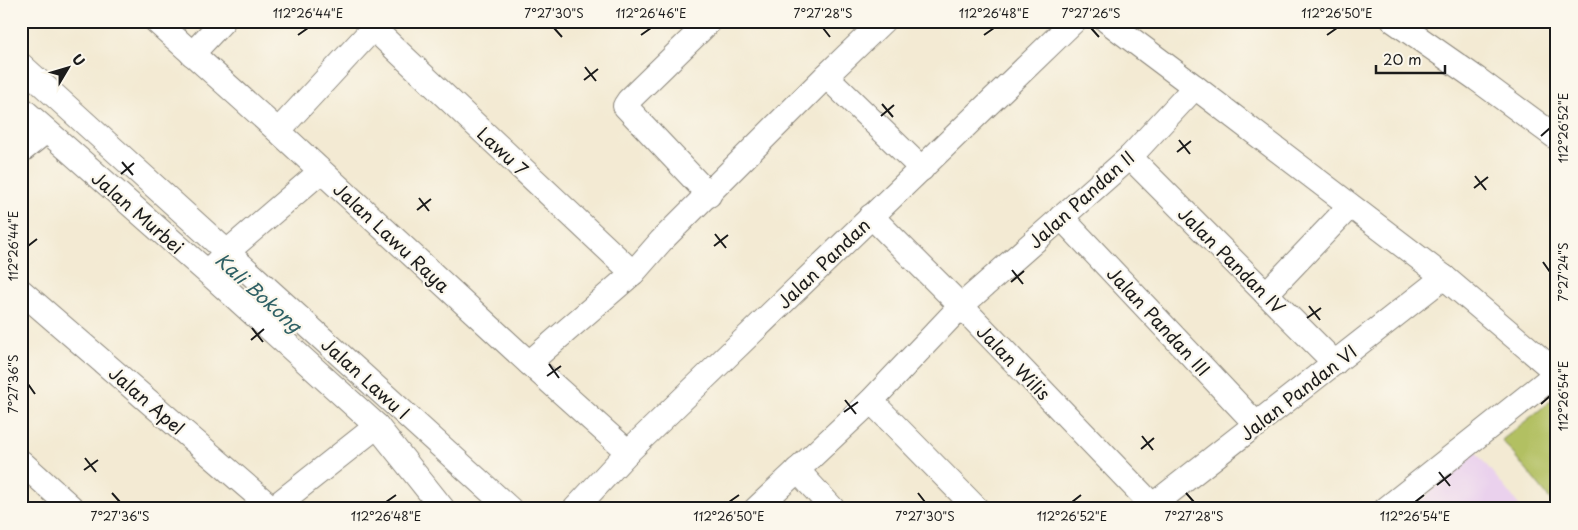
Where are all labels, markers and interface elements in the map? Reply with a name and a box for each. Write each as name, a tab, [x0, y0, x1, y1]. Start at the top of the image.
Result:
text: 112°26'44"E	[273, 4, 343, 22]
text: 7°27'30"S	[524, 4, 584, 22]
text: 112°26'46"E	[615, 4, 687, 22]
text: 7°27'28"S	[794, 4, 852, 22]
text: 112°26'48"E	[959, 4, 1029, 22]
text: 7°27'26"S	[1061, 4, 1121, 22]
text: 112°26'50"E	[1301, 4, 1373, 22]
north arrow	[42, 42, 92, 92]
scale bar	[1376, 42, 1444, 74]
text: 20 m	[1383, 47, 1422, 70]
text: U	[67, 49, 90, 70]
text: 112°26'52"E	[1554, 93, 1572, 163]
street label: Lawu 7	[471, 120, 535, 182]
street label: Jalan Pandan II	[1022, 144, 1140, 254]
street label: Jalan Murbei	[86, 164, 190, 260]
street label: Jalan Lawu Raya	[328, 176, 457, 299]
street label: Jalan Pandan IV	[1172, 200, 1292, 320]
text: 112°26'44"E	[4, 211, 22, 281]
street label: Jalan Pandan	[770, 212, 876, 314]
text: 7°27'24"S	[1554, 243, 1572, 301]
water label: Kali Bokong	[209, 245, 310, 339]
street label: Jalan Pandan III	[1101, 260, 1217, 382]
street label: Jalan Wilis	[971, 318, 1057, 406]
street label: Jalan Lawu I	[316, 331, 416, 425]
street label: Jalan Pandan VI	[1234, 338, 1362, 446]
text: 7°27'36"S	[4, 354, 22, 414]
street label: Jalan Apel	[103, 359, 191, 441]
text: 112°26'54"E	[1554, 361, 1572, 431]
text: 7°27'36"S	[90, 507, 150, 525]
text: 112°26'48"E	[351, 507, 421, 525]
text: 112°26'50"E	[693, 507, 765, 525]
text: 7°27'30"S	[895, 507, 955, 525]
text: 112°26'52"E	[1037, 507, 1107, 525]
text: 7°27'28"S	[1165, 507, 1223, 525]
text: 112°26'54"E	[1380, 507, 1450, 525]

